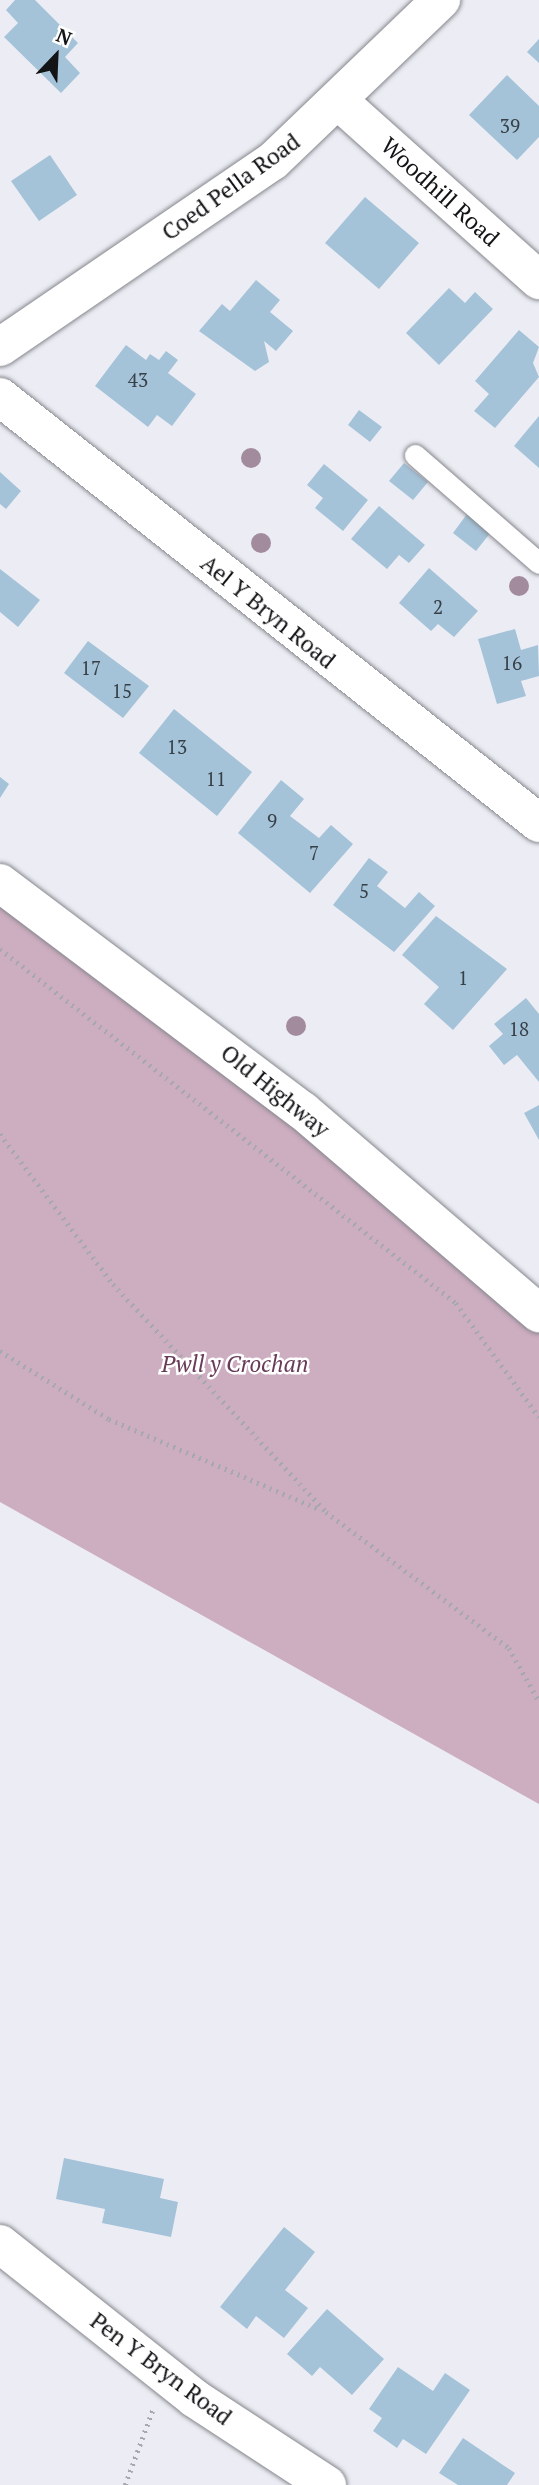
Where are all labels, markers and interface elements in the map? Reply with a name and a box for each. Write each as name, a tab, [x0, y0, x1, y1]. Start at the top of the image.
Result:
north arrow	[21, 21, 91, 91]
text: N	[53, 22, 76, 51]
house number: 39	[500, 115, 520, 137]
street label: Coed Pella Road	[157, 128, 305, 246]
street label: Woodhill Road	[375, 132, 505, 252]
house number: 43	[128, 369, 148, 391]
street label: Ael Y Bryn Road	[195, 549, 341, 675]
house number: 2	[433, 596, 443, 618]
house number: 16	[502, 652, 522, 674]
house number: 17	[81, 657, 101, 679]
house number: 15	[112, 680, 132, 702]
house number: 13	[167, 736, 187, 758]
house number: 11	[206, 768, 226, 790]
house number: 9	[267, 810, 277, 832]
house number: 7	[309, 842, 319, 864]
house number: 5	[359, 880, 369, 902]
house number: 1	[458, 967, 468, 989]
house number: 18	[509, 1018, 529, 1040]
street label: Old Highway	[215, 1039, 335, 1143]
park label: Pwll y Crochan	[162, 1350, 308, 1378]
street label: Pen Y Bryn Road	[85, 2307, 237, 2431]

